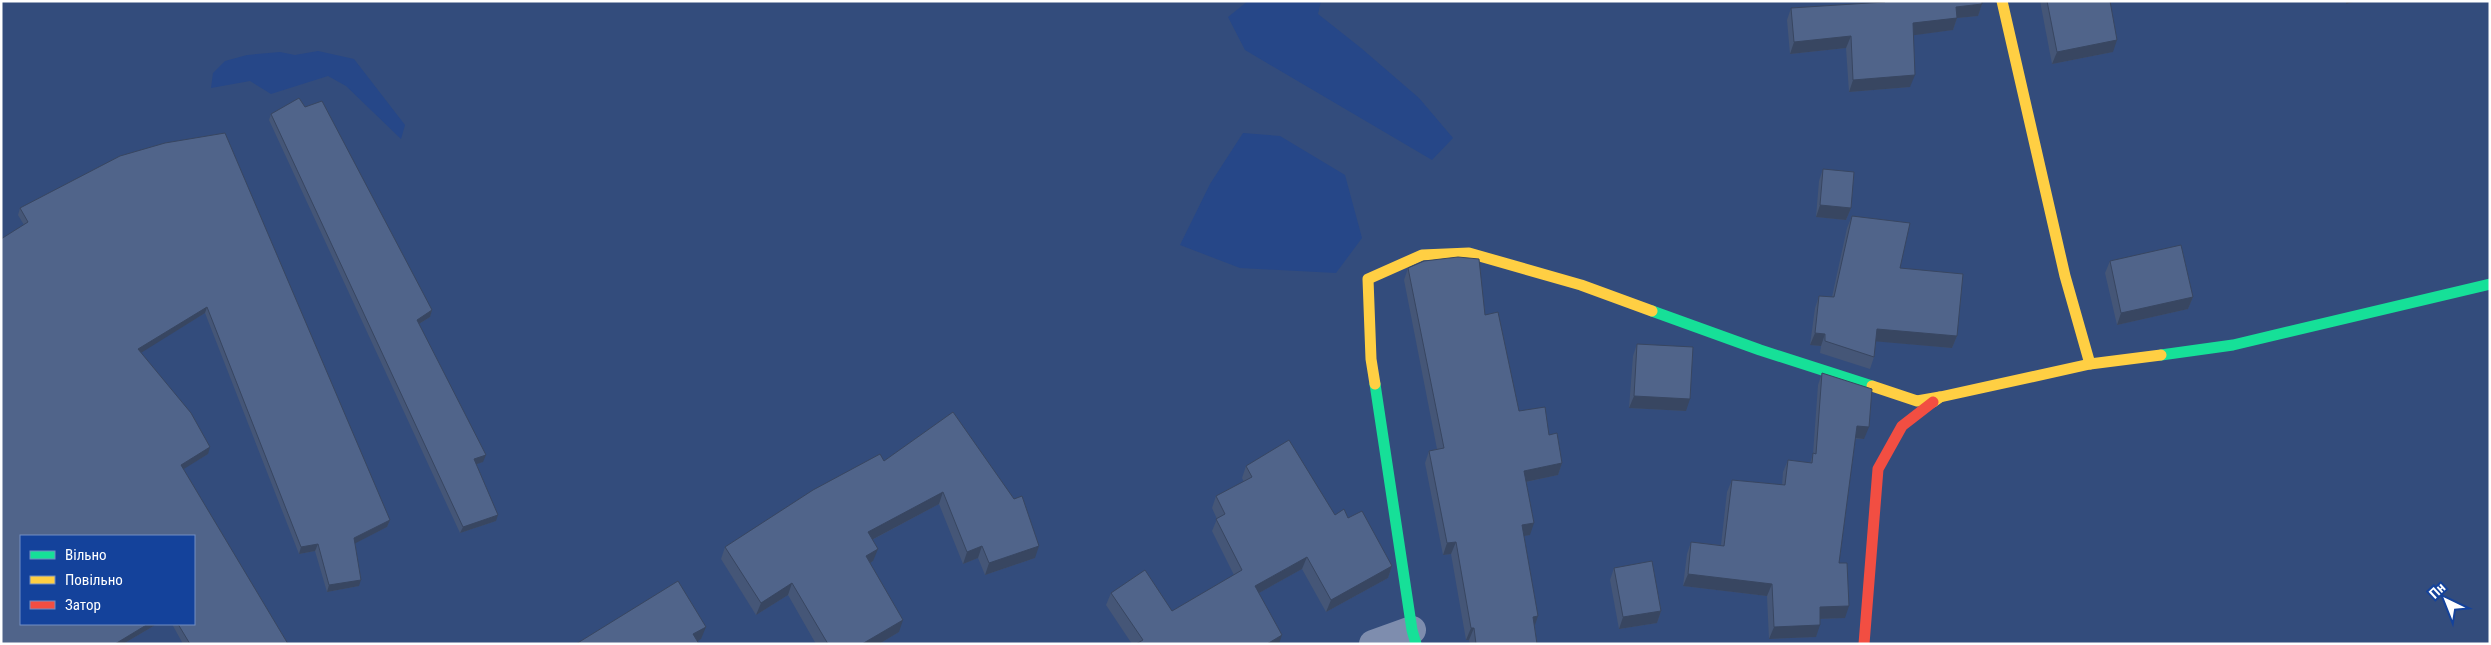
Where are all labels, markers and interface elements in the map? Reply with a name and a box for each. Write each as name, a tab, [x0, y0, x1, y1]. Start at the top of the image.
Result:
legend	[20, 535, 195, 625]
text: Вільно	[65, 546, 107, 564]
text: Повільно	[65, 571, 123, 589]
north arrow	[2421, 575, 2471, 625]
text: Пн	[2426, 579, 2448, 602]
text: Затор	[65, 596, 101, 614]

